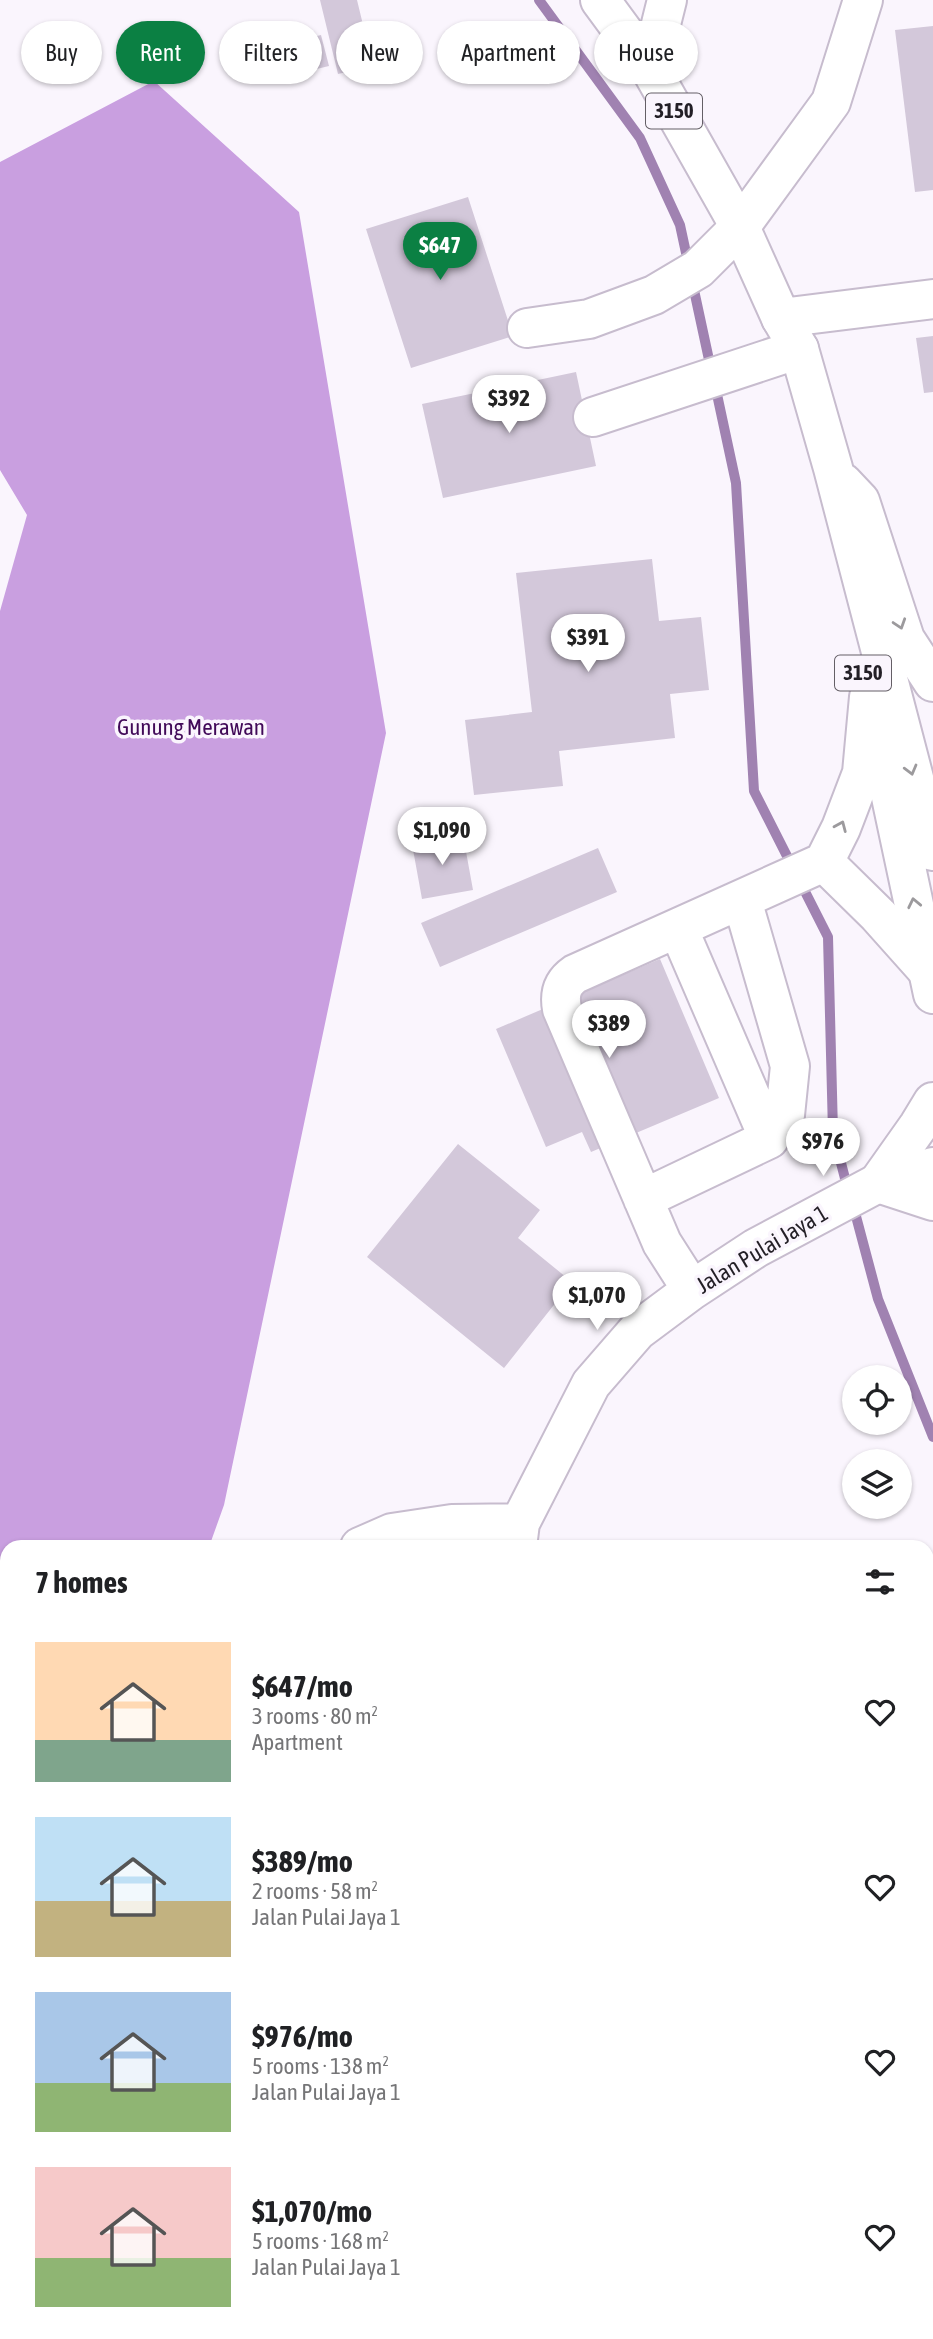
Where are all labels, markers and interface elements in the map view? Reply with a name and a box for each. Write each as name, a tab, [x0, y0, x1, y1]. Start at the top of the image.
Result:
chip: Buy	[21, 21, 102, 84]
chip: Rent	[116, 21, 205, 84]
chip: Filters	[219, 21, 322, 84]
chip: New	[336, 21, 423, 84]
chip: Apartment	[437, 21, 580, 84]
chip: House	[594, 21, 698, 84]
road number: 3150	[646, 94, 702, 128]
pin: $647	[399, 222, 481, 282]
text: $647	[419, 232, 461, 258]
pin: $392	[468, 376, 550, 435]
text: $392	[488, 385, 530, 411]
pin: $391	[547, 614, 629, 674]
one-way arrow	[892, 617, 907, 629]
text: $391	[567, 624, 609, 650]
road number: 3150	[835, 656, 891, 690]
park label: Gunung Merawan	[117, 714, 265, 740]
one-way arrow	[903, 764, 917, 776]
pin: $1,090	[385, 808, 499, 867]
text: $1,090	[414, 817, 471, 843]
one-way arrow	[833, 821, 847, 833]
one-way arrow	[907, 897, 922, 909]
pin: $389	[568, 1000, 650, 1060]
text: $389	[588, 1010, 630, 1036]
pin: $976	[782, 1118, 864, 1178]
text: $976	[802, 1128, 844, 1154]
street label: Jalan Pulai Jaya 1	[692, 1200, 832, 1298]
pin: $1,070	[540, 1272, 654, 1332]
text: $1,070	[569, 1282, 626, 1308]
map controls	[842, 1365, 912, 1519]
button: locate	[842, 1365, 912, 1435]
button: layers	[842, 1449, 912, 1519]
icon: filters	[861, 1563, 899, 1601]
text: 7 homes	[35, 1565, 128, 1599]
text: $647/mo	[252, 1669, 353, 1703]
icon: home	[91, 1670, 175, 1754]
icon: heart	[861, 1693, 899, 1731]
text: 3 rooms · 80 m²	[252, 1703, 378, 1729]
text: Apartment	[252, 1729, 343, 1755]
text: $389/mo	[252, 1844, 353, 1878]
icon: home	[91, 1845, 175, 1929]
icon: heart	[861, 1868, 899, 1906]
text: 2 rooms · 58 m²	[252, 1878, 378, 1904]
text: Jalan Pulai Jaya 1	[252, 1904, 401, 1930]
text: $976/mo	[252, 2019, 353, 2053]
icon: home	[91, 2020, 175, 2104]
icon: heart	[861, 2043, 899, 2081]
text: 5 rooms · 138 m²	[252, 2053, 389, 2079]
text: Jalan Pulai Jaya 1	[252, 2079, 401, 2105]
text: $1,070/mo	[252, 2194, 372, 2228]
icon: home	[91, 2195, 175, 2279]
icon: heart	[861, 2218, 899, 2256]
text: 5 rooms · 168 m²	[252, 2228, 389, 2254]
text: Jalan Pulai Jaya 1	[252, 2254, 401, 2280]

